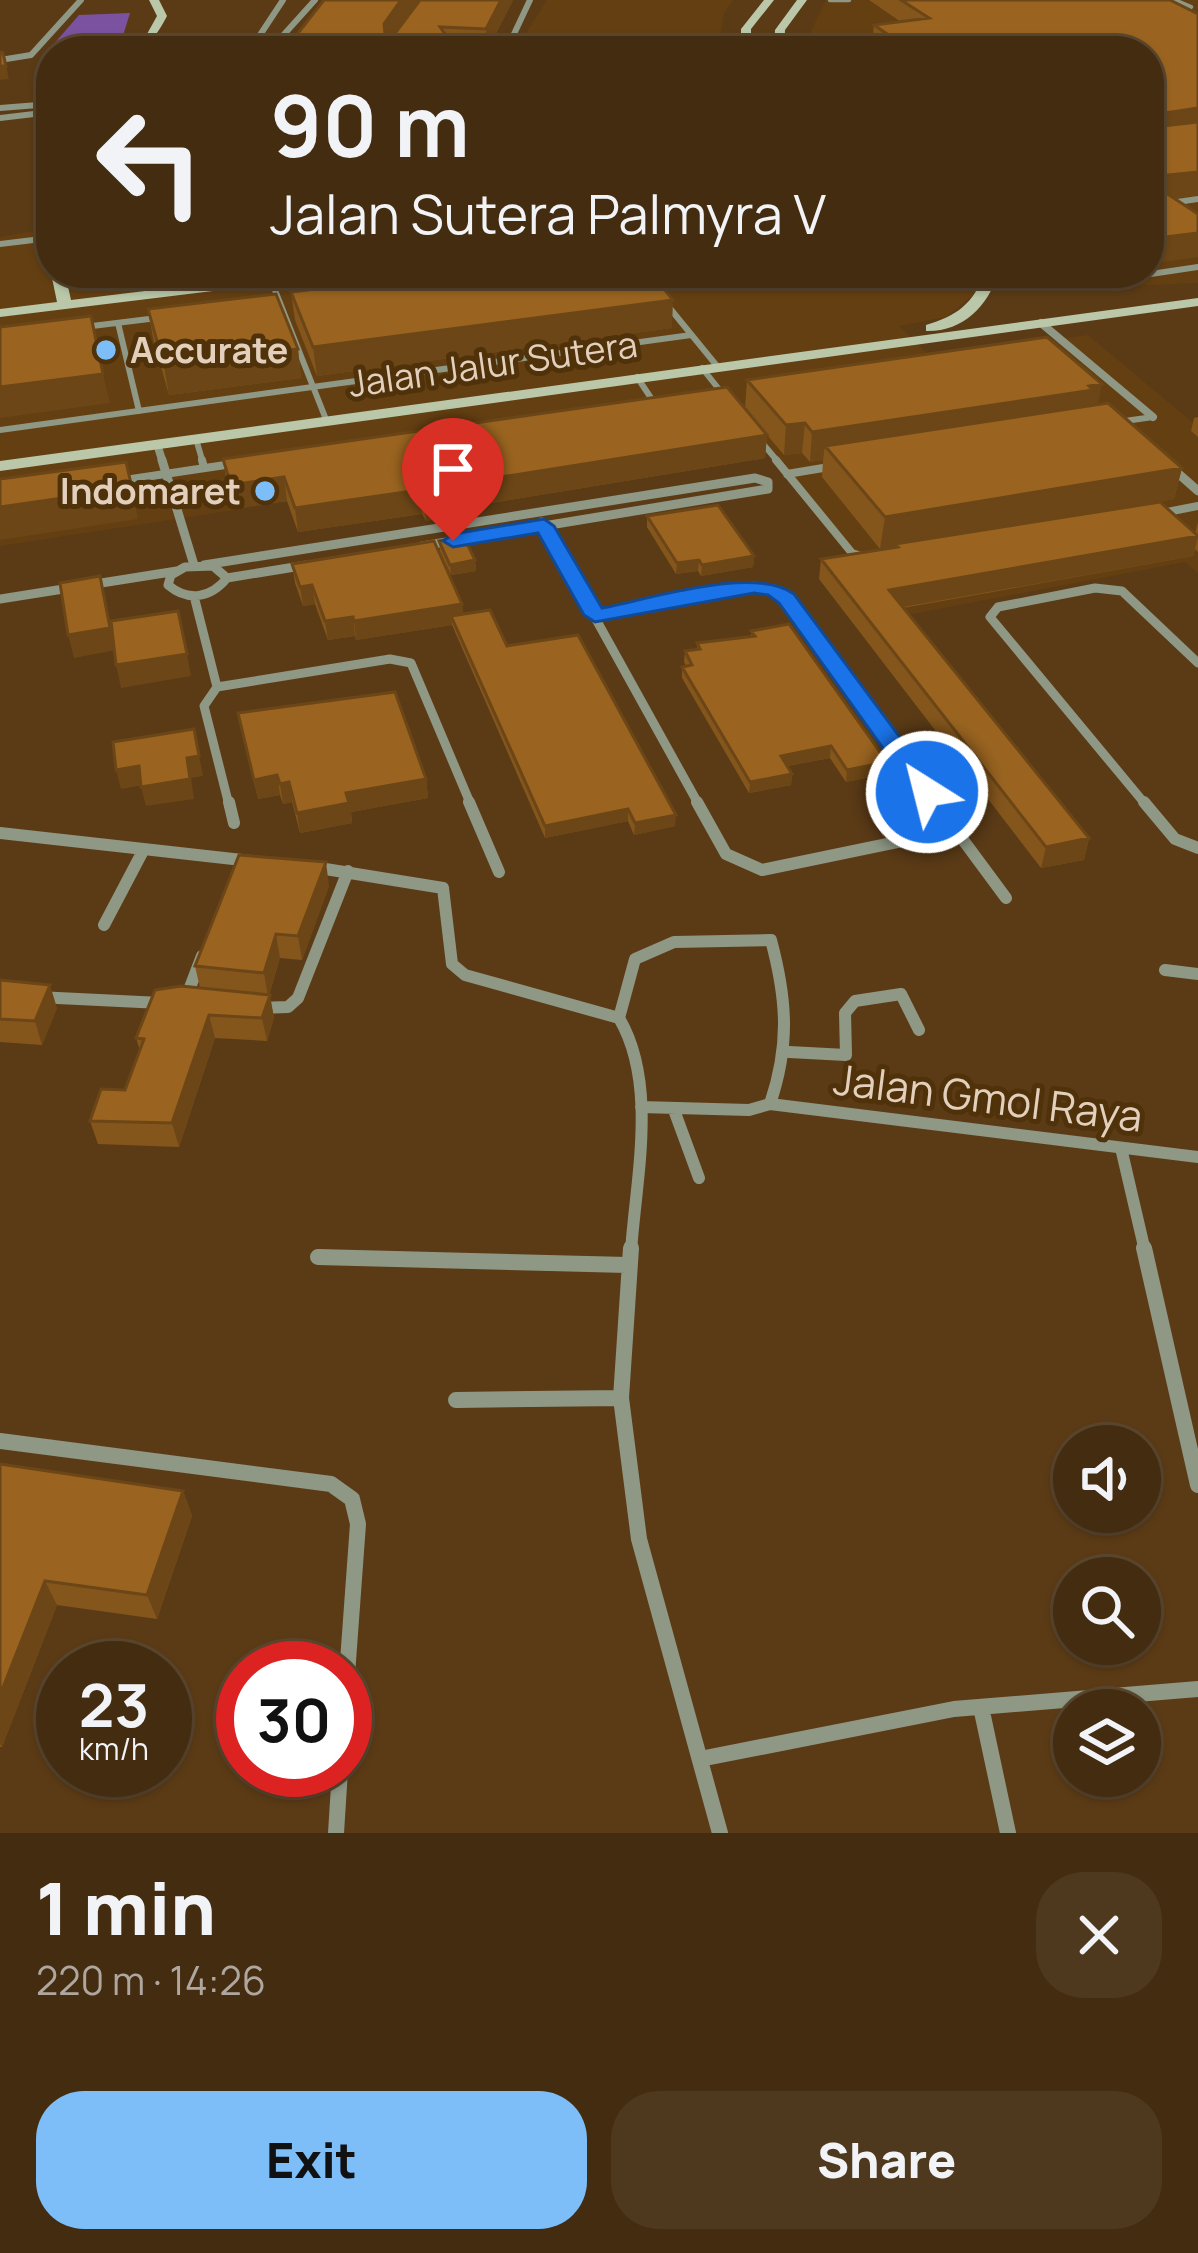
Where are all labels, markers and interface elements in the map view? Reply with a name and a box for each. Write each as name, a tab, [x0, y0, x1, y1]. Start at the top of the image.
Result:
text: 90 m	[270, 67, 470, 182]
icon: left	[72, 84, 228, 240]
text: Jalan Sutera Palmyra V	[270, 176, 826, 250]
street label: Jalan Jalur Sutera	[345, 319, 640, 408]
place label: Accurate	[130, 325, 288, 374]
marker: Accurate	[93, 337, 119, 363]
pin	[402, 418, 504, 541]
icon: arrive	[420, 436, 486, 502]
place label: Indomaret	[60, 466, 241, 515]
marker: Indomaret	[252, 478, 278, 504]
position arrow	[864, 729, 990, 855]
street label: Jalan Gmol Raya	[830, 1049, 1146, 1145]
map controls	[1053, 1425, 1161, 1797]
button: sound	[1053, 1425, 1161, 1533]
button: search	[1053, 1557, 1161, 1665]
speed limit sign: 30	[216, 1641, 372, 1797]
text: 23	[79, 1663, 149, 1745]
button: layers	[1053, 1689, 1161, 1797]
text: km/h	[79, 1728, 149, 1769]
text: 1 min	[36, 1858, 216, 1957]
button: close	[1036, 1872, 1162, 1998]
text: 220 m · 14:26	[36, 1953, 266, 2007]
button: Exit	[36, 2091, 587, 2229]
button: Share	[611, 2091, 1162, 2229]

